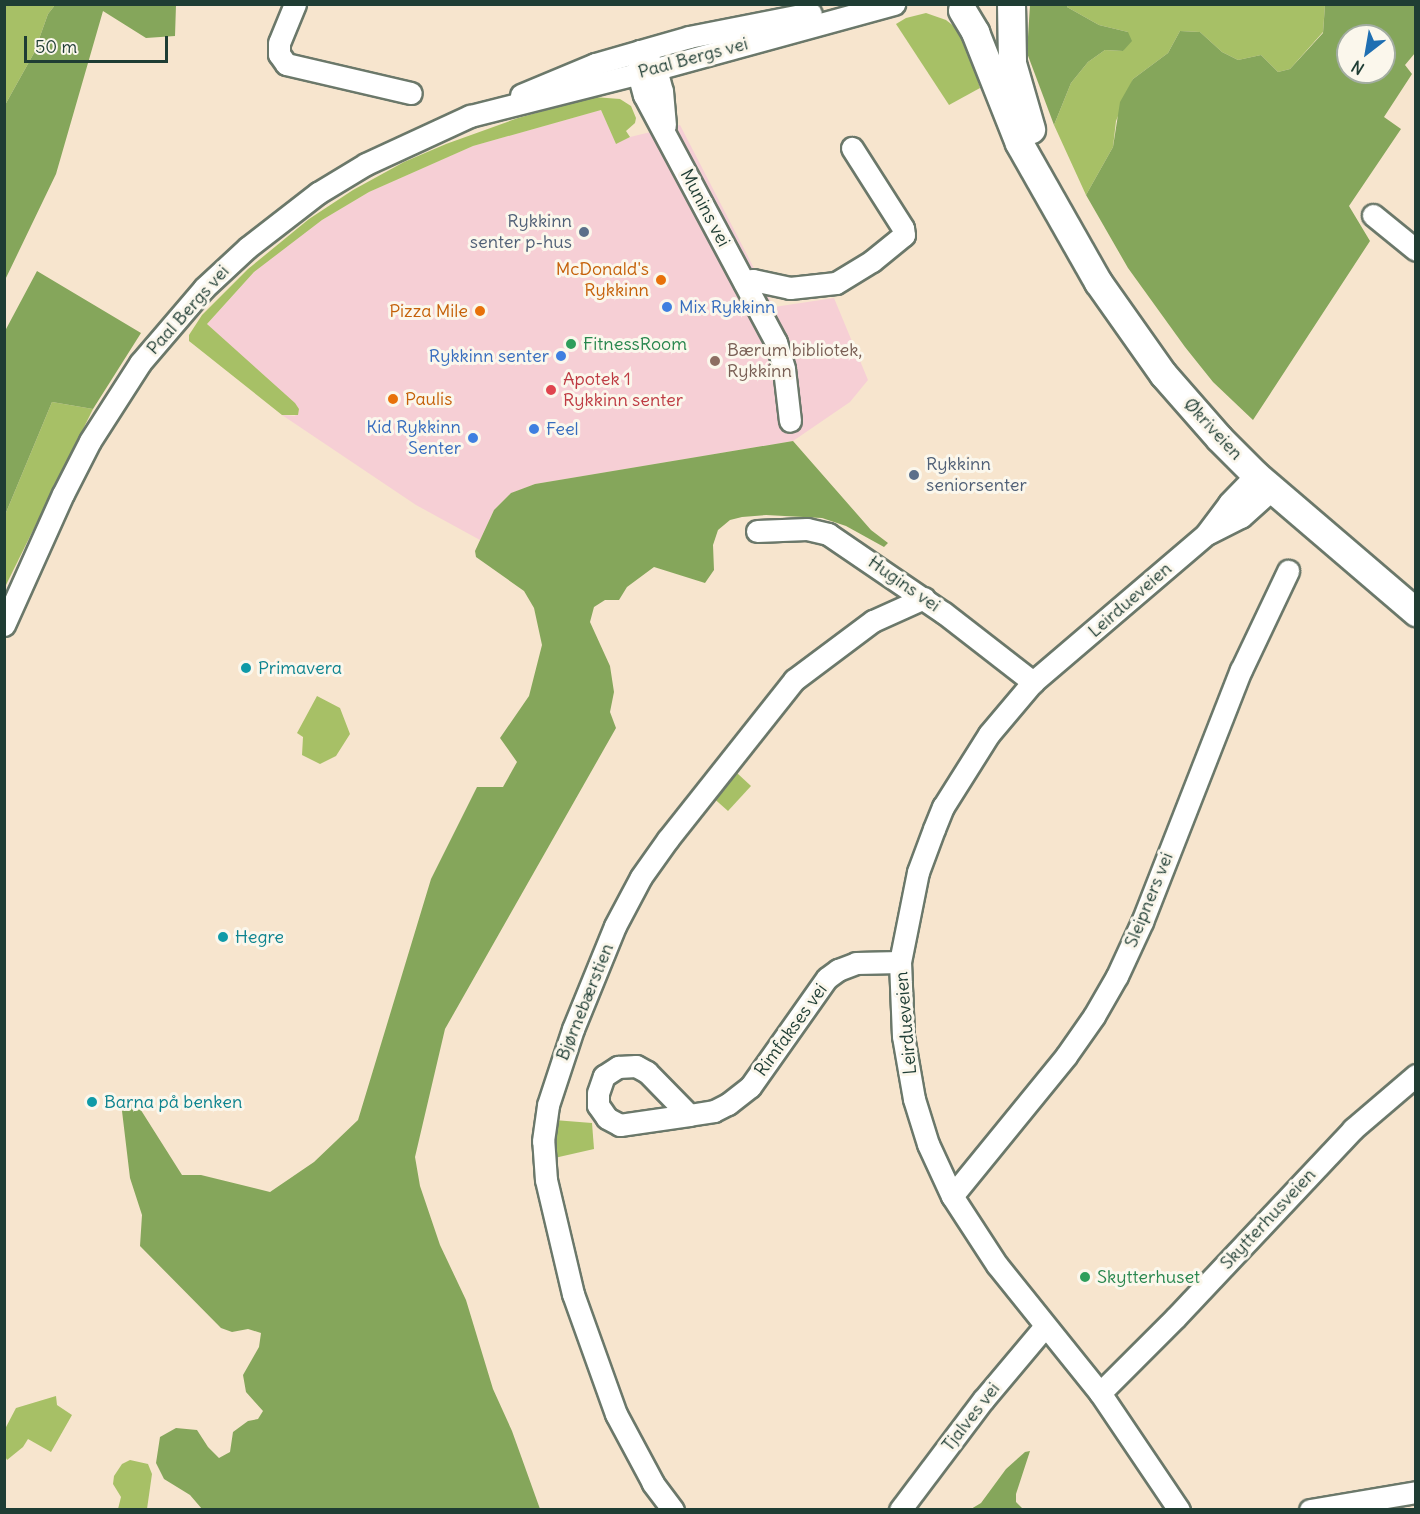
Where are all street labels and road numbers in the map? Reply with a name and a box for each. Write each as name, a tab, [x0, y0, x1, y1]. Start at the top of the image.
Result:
street label: Paal Bergs vei	[636, 33, 750, 83]
street label: Munins vei	[676, 165, 734, 251]
street label: Paal Bergs vei	[142, 261, 234, 359]
street label: Økriveien	[1179, 394, 1247, 464]
street label: Hugins vei	[864, 551, 944, 617]
street label: Leirdueveien	[1084, 558, 1176, 642]
street label: Sleipners vei	[1120, 849, 1178, 951]
street label: Bjørnebærstien	[552, 940, 618, 1064]
street label: Leirdueveien	[891, 971, 921, 1075]
street label: Rimfakses vei	[750, 980, 832, 1080]
street label: Skytterhusveien	[1216, 1164, 1320, 1274]
street label: Tjalves vei	[938, 1378, 1004, 1456]

